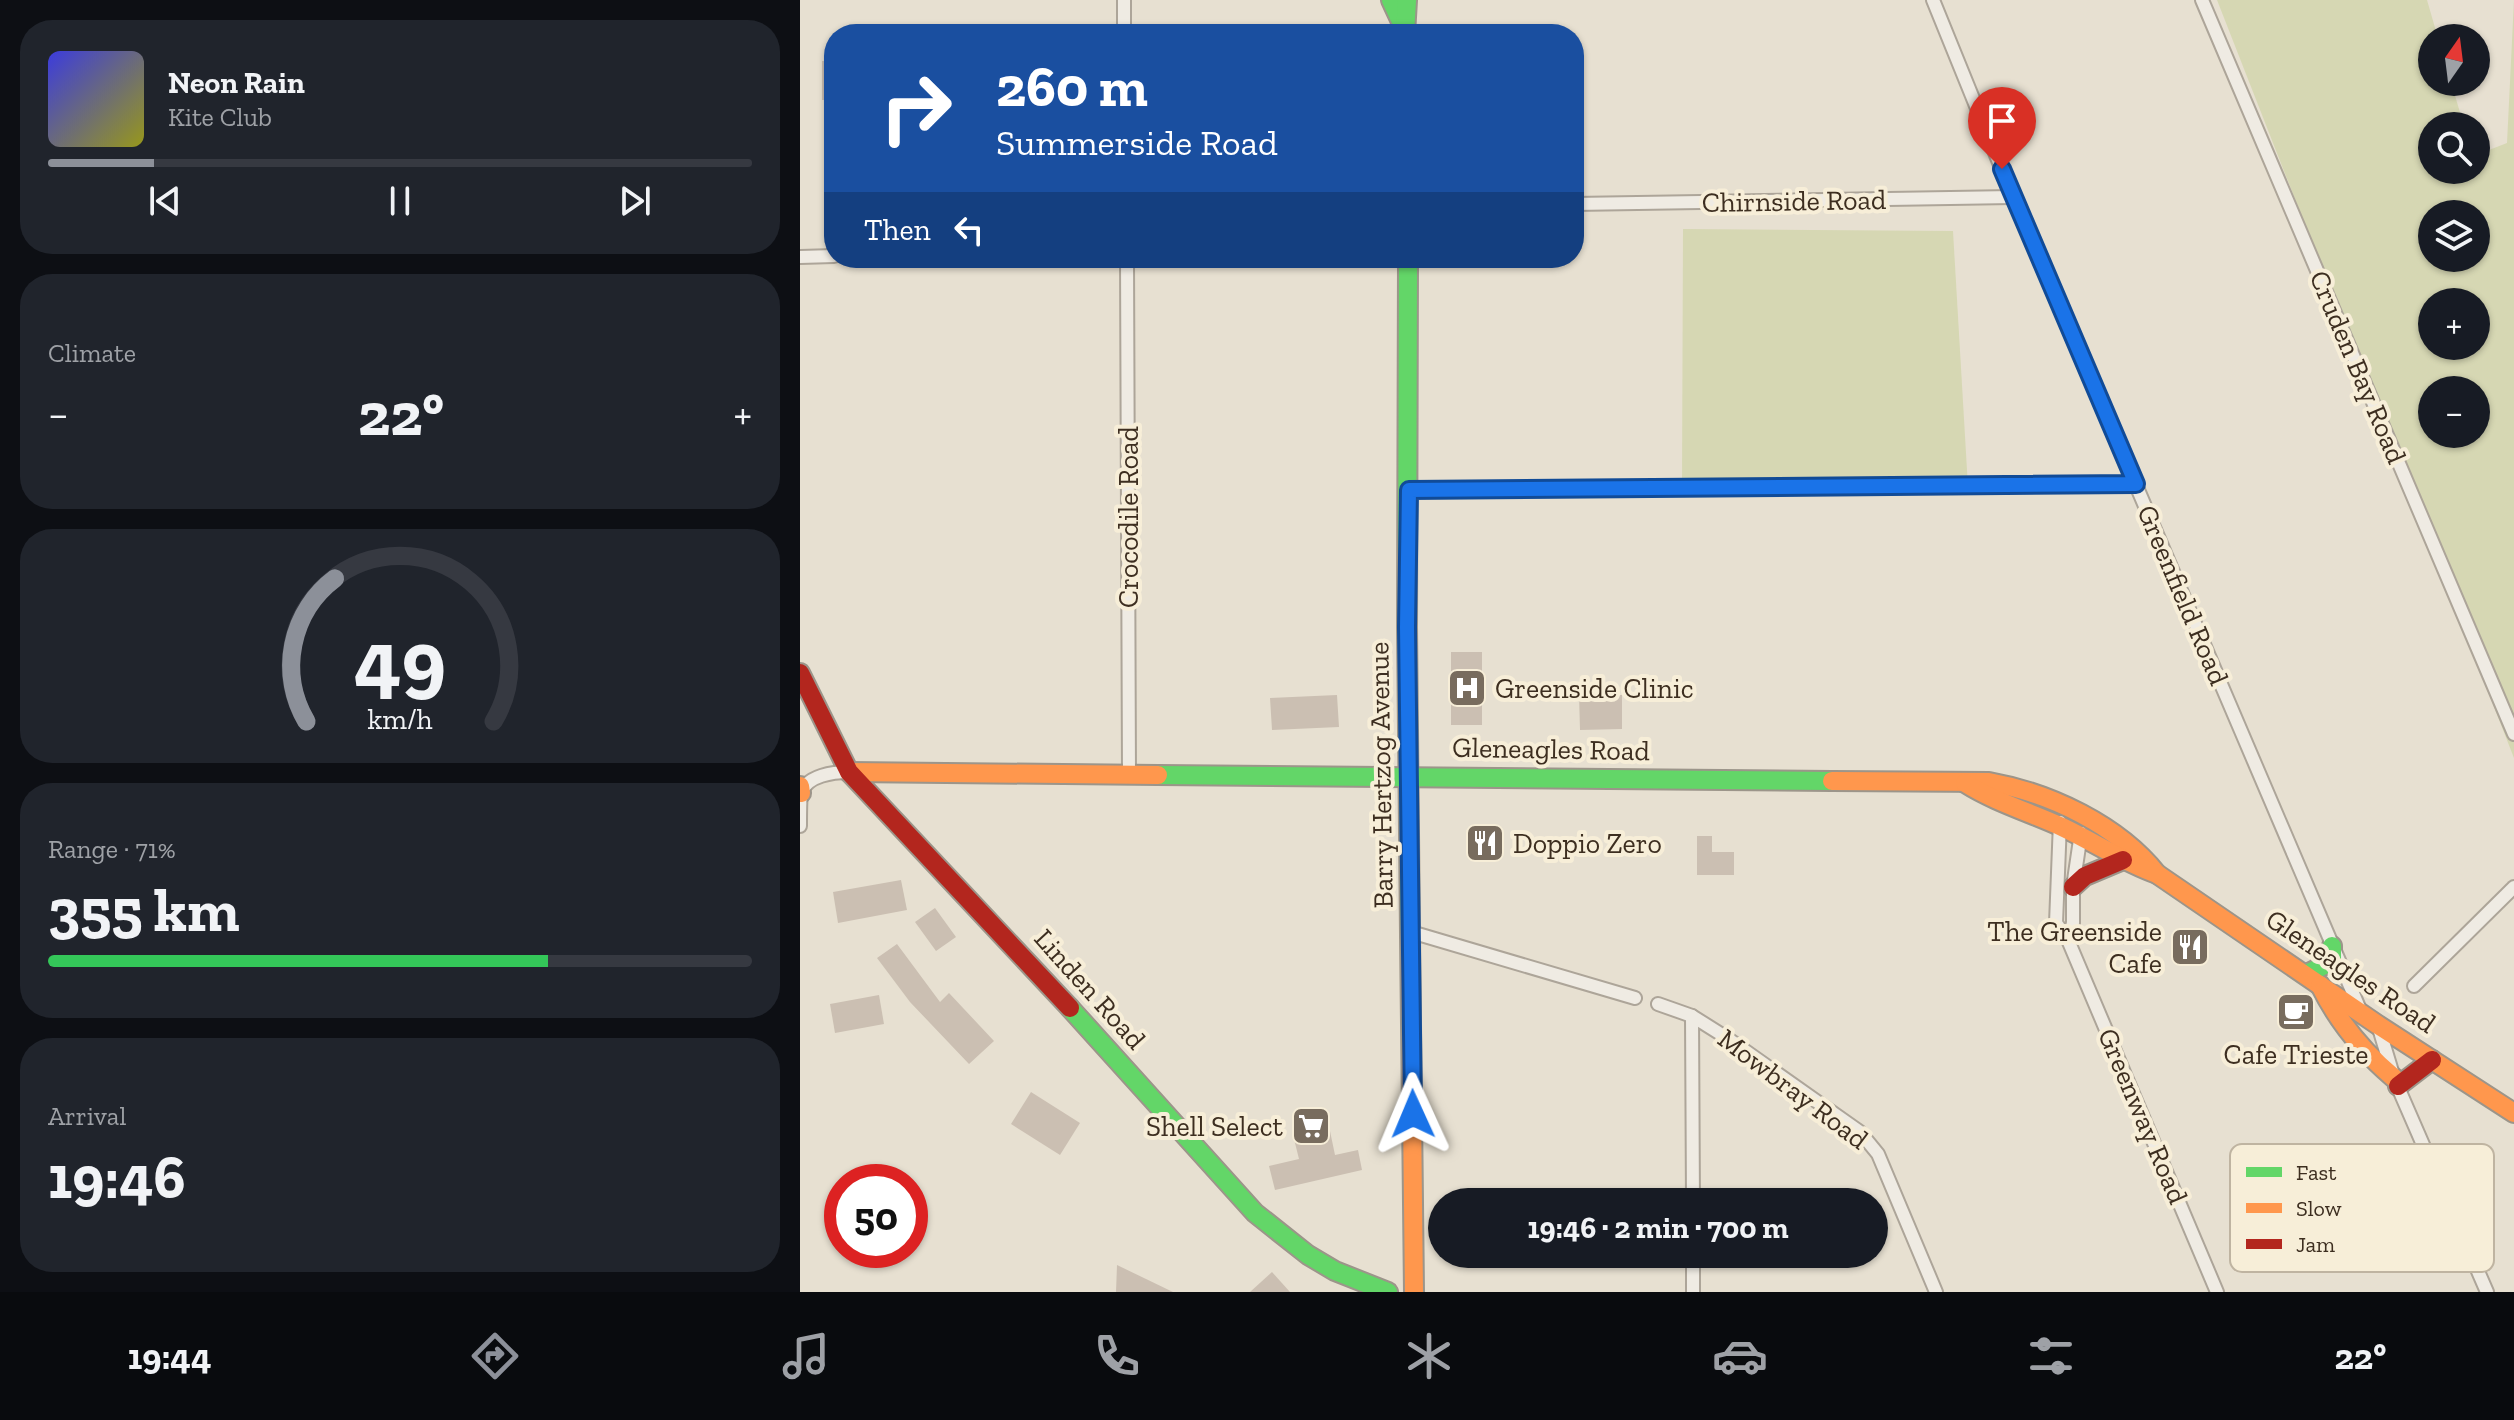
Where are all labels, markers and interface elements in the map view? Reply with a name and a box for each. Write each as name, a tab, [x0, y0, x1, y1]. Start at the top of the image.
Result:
north arrow	[2418, 24, 2490, 96]
map controls	[2418, 24, 2490, 448]
text: 260 m	[996, 53, 1148, 120]
icon: right	[864, 56, 968, 160]
text: Neon Rain	[168, 65, 305, 101]
pin	[1968, 87, 2036, 169]
icon: arrive	[1980, 99, 2024, 143]
text: Kite Club	[168, 101, 272, 133]
button: search	[2418, 112, 2490, 184]
text: Summerside Road	[996, 121, 1278, 164]
icon: previous	[143, 179, 187, 223]
icon: pause	[378, 179, 422, 223]
icon: next	[613, 179, 657, 223]
street label: Chirnside Road	[1701, 183, 1887, 219]
button: layers	[2418, 200, 2490, 272]
icon: left	[947, 208, 991, 252]
text: Then	[864, 212, 931, 248]
street label: Cruden Bay Road	[2302, 265, 2414, 469]
button: +	[2418, 288, 2490, 360]
text: Climate	[48, 337, 136, 369]
button: −	[2418, 376, 2490, 448]
text: 22°	[358, 378, 444, 450]
text: −	[48, 387, 69, 440]
text: +	[733, 387, 752, 440]
street label: Crocodile Road	[1112, 426, 1145, 608]
street label: Greenfield Road	[2130, 500, 2236, 690]
text: 49	[354, 609, 446, 709]
street label: Barry Hertzog Avenue	[1362, 641, 1400, 909]
hospital icon: Greenside Clinic	[1446, 667, 1488, 709]
place label: Greenside Clinic	[1495, 672, 1694, 705]
text: km/h	[367, 702, 433, 736]
street label: Gleneagles Road	[1452, 731, 1650, 767]
restaurant icon: Doppio Zero	[1464, 822, 1506, 864]
place label: Doppio Zero	[1513, 827, 1662, 860]
text: Range · 71%	[48, 833, 176, 865]
text: 355 km	[48, 874, 240, 946]
street label: Gleneagles Road	[2260, 902, 2442, 1040]
place label: The Greenside Cafe	[1987, 915, 2162, 980]
street label: Linden Road	[1027, 922, 1153, 1056]
restaurant icon: The Greenside Cafe	[2169, 926, 2211, 968]
cafe icon: Cafe Trieste	[2275, 991, 2317, 1033]
street label: Mowbray Road	[1711, 1022, 1875, 1156]
street label: Greenway Road	[2091, 1023, 2195, 1209]
place label: Cafe Trieste	[2224, 1038, 2368, 1071]
position arrow	[1371, 1072, 1455, 1156]
text: Arrival	[48, 1100, 126, 1132]
supermarket icon: Shell Select	[1290, 1105, 1332, 1147]
place label: Shell Select	[1146, 1110, 1284, 1143]
text: 19:46	[48, 1141, 186, 1213]
legend	[2230, 1144, 2494, 1272]
text: Fast	[2296, 1159, 2337, 1186]
speed limit sign: 50	[824, 1164, 928, 1268]
text: Slow	[2296, 1195, 2342, 1222]
text: 19:46 · 2 min · 700 m	[1527, 1210, 1789, 1246]
text: Jam	[2296, 1231, 2335, 1258]
icon: directions	[467, 1328, 523, 1384]
icon: music	[778, 1328, 834, 1384]
icon: phone	[1089, 1328, 1145, 1384]
icon: climate	[1401, 1328, 1457, 1384]
icon: car	[1712, 1328, 1768, 1384]
icon: filters	[2023, 1328, 2079, 1384]
text: 19:44	[128, 1335, 211, 1378]
text: 22°	[2335, 1335, 2386, 1378]

